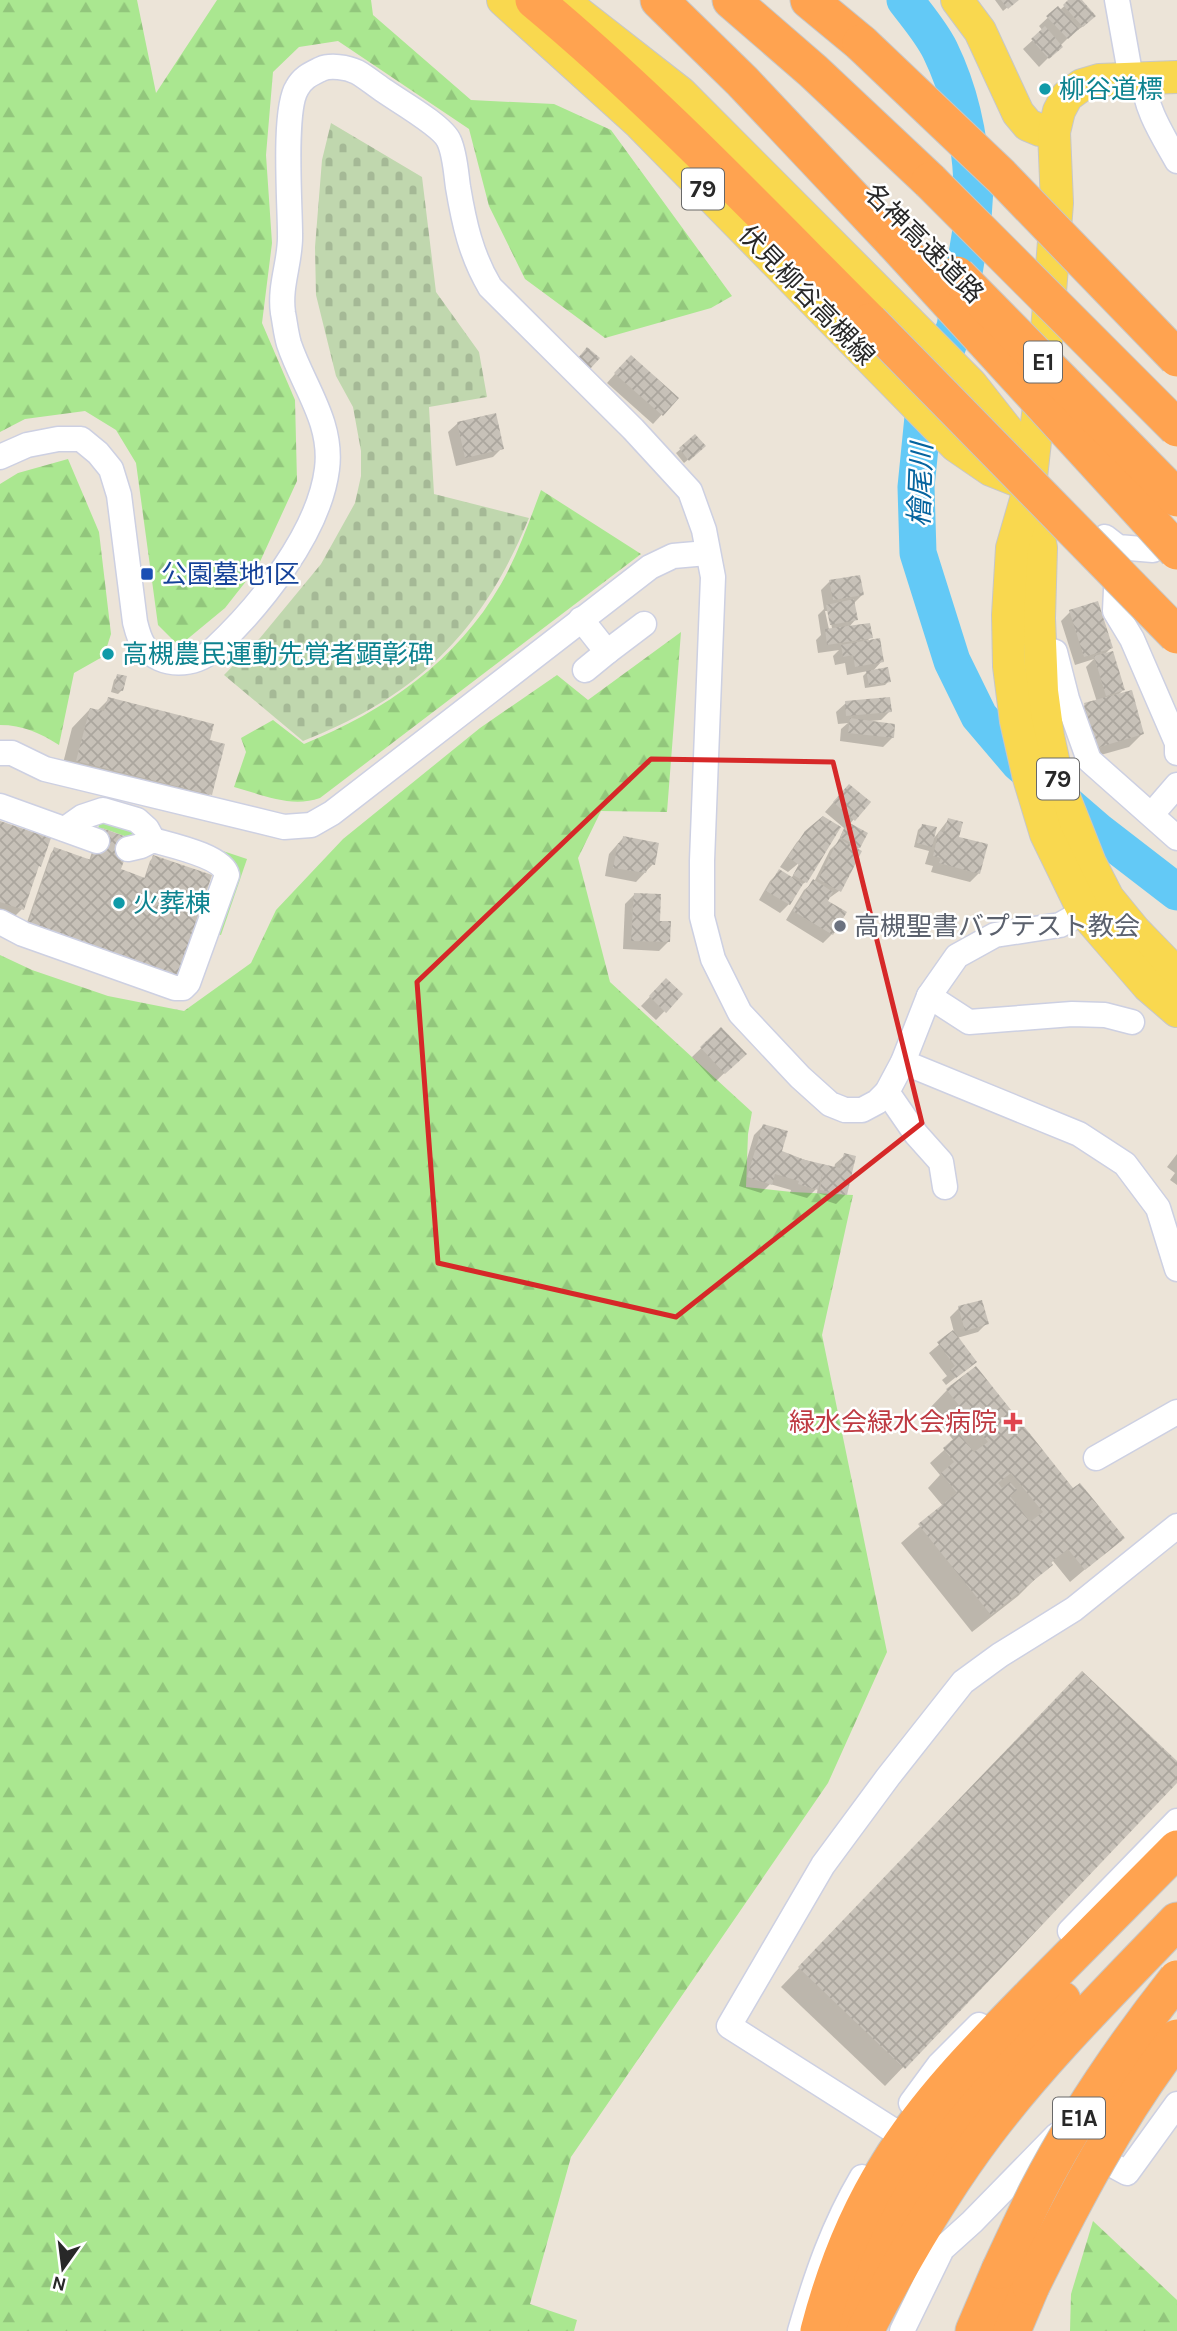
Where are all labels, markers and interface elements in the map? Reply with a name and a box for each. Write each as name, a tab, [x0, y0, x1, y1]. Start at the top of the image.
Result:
place label: 柳谷道標	[1059, 74, 1163, 105]
marker: 柳谷道標	[1037, 81, 1053, 97]
road number: 79	[682, 168, 724, 210]
street label: 名神高速道路	[858, 177, 990, 309]
street label: 伏見柳谷高槻線	[732, 219, 881, 372]
road number: E1	[1024, 342, 1062, 382]
water label: 檜尾川	[903, 439, 939, 528]
place label: 公園墓地1区	[161, 559, 300, 590]
marker: 公園墓地1区	[139, 566, 155, 582]
place label: 高槻農民運動先覚者顕彰碑	[122, 639, 434, 670]
marker: 高槻農民運動先覚者顕彰碑	[100, 646, 116, 662]
road number: 79	[1037, 758, 1079, 800]
place label: 火葬棟	[133, 888, 211, 919]
marker: 火葬棟	[111, 895, 127, 911]
place label: 高槻聖書バプテスト教会	[854, 911, 1140, 942]
marker: 高槻聖書バプテスト教会	[832, 918, 848, 934]
place label: 緑水会緑水会病院	[789, 1407, 997, 1438]
marker: 緑水会緑水会病院	[1003, 1412, 1023, 1432]
road number: E1A	[1053, 2098, 1105, 2138]
north arrow	[28, 2233, 98, 2303]
text: N	[50, 2271, 68, 2296]

